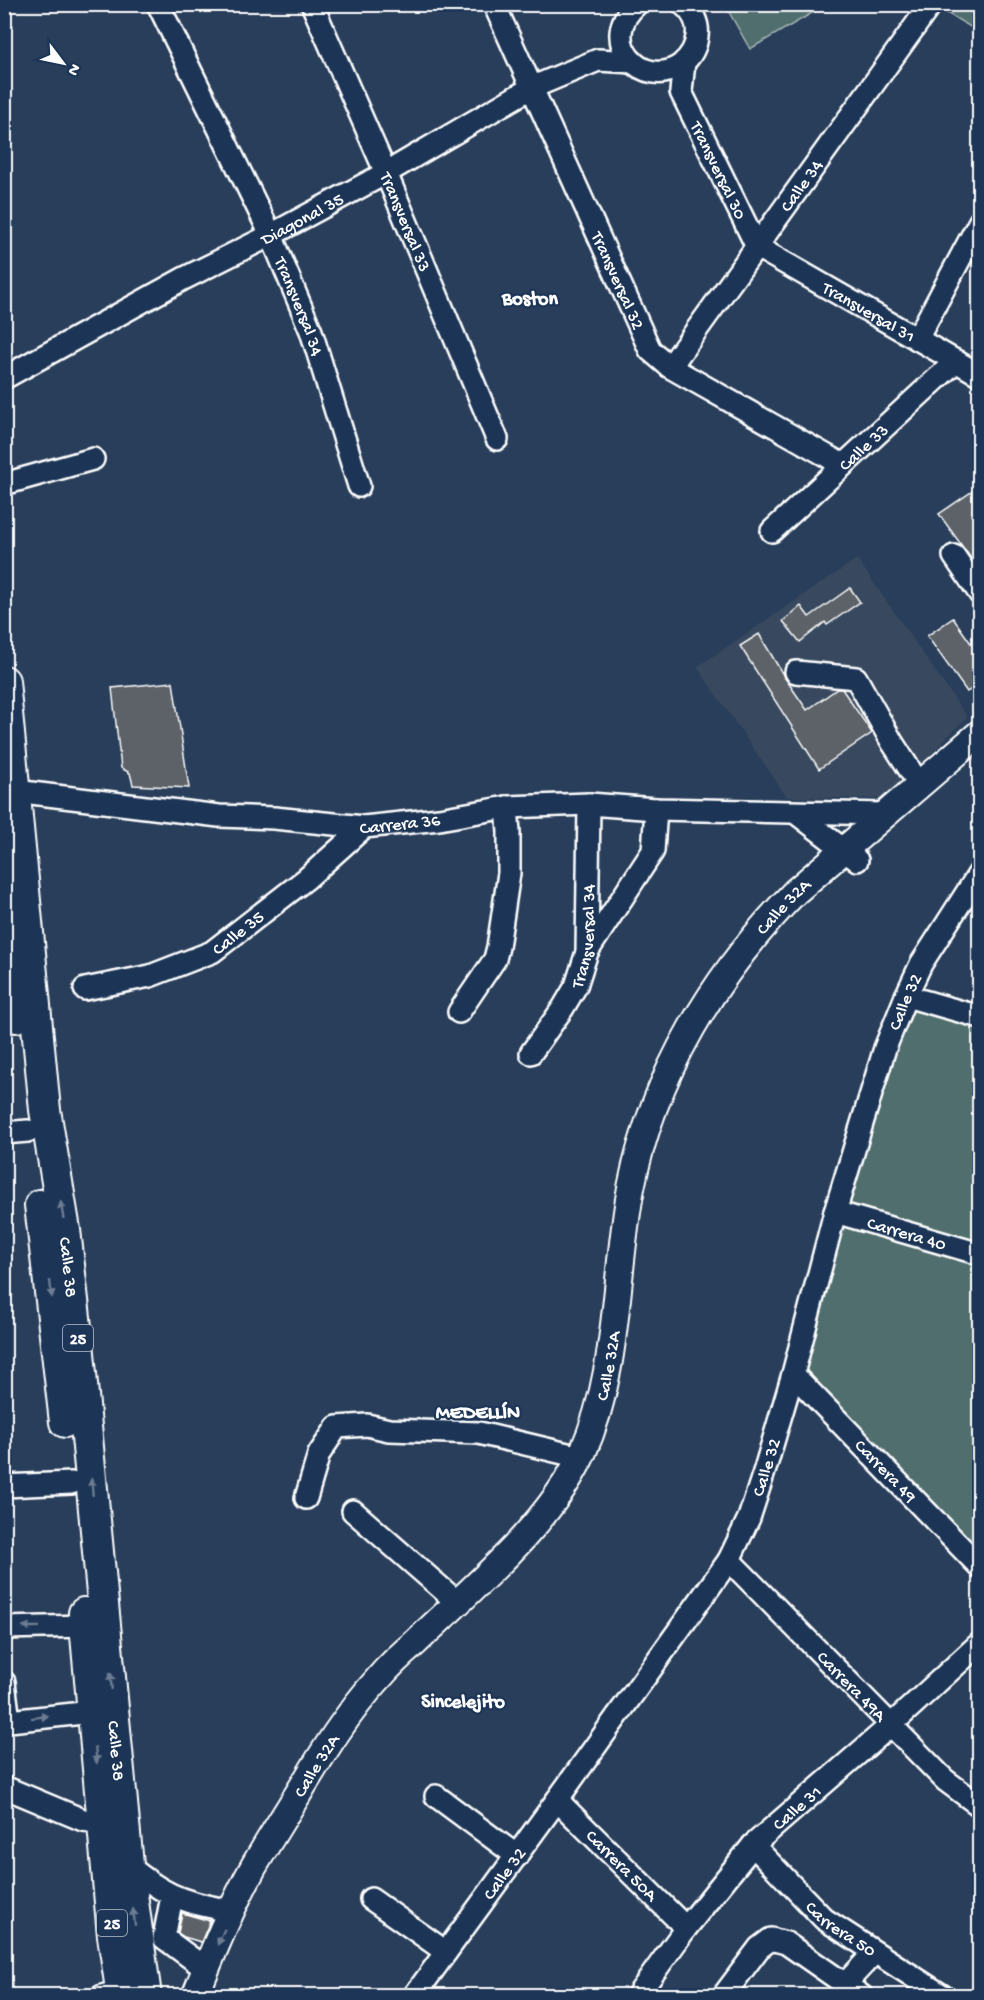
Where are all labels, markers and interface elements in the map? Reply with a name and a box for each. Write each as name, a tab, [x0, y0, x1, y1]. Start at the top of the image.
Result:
north arrow	[33, 33, 93, 93]
text: N	[62, 60, 84, 79]
street label: Transversal 30	[684, 118, 750, 224]
street label: Calle 34	[777, 156, 829, 217]
street label: Transversal 33	[373, 169, 434, 275]
street label: Diagonal 35	[257, 190, 348, 252]
street label: Transversal 32	[585, 228, 648, 334]
street label: Transversal 34	[268, 254, 326, 359]
street label: Transversal 31	[817, 278, 918, 348]
district label: Boston	[501, 289, 559, 312]
street label: Calle 33	[836, 421, 894, 477]
street label: Carrera 36	[359, 811, 442, 840]
street label: Calle 32A	[753, 874, 817, 940]
street label: Transversal 34	[568, 883, 601, 992]
street label: Calle 35	[209, 907, 269, 961]
street label: Calle 32	[885, 971, 928, 1034]
one-way arrow	[57, 1200, 66, 1219]
street label: Carrera 40	[864, 1214, 948, 1257]
street label: Calle 38	[53, 1236, 81, 1299]
one-way arrow	[46, 1280, 55, 1299]
road number: 25	[63, 1325, 93, 1351]
street label: Calle 32A	[593, 1329, 626, 1403]
district label: MEDELLÍN	[436, 1401, 520, 1426]
street label: Calle 32	[749, 1436, 786, 1499]
street label: Carrera 49	[849, 1436, 920, 1508]
one-way arrow	[87, 1477, 97, 1496]
one-way arrow	[22, 1622, 41, 1632]
street label: Carrera 49A	[811, 1648, 891, 1728]
one-way arrow	[106, 1671, 116, 1690]
district label: Sincelejito	[421, 1692, 505, 1715]
one-way arrow	[30, 1713, 49, 1722]
street label: Calle 38	[101, 1720, 128, 1782]
street label: Calle 32A	[290, 1730, 346, 1802]
one-way arrow	[91, 1746, 101, 1765]
street label: Calle 31	[769, 1782, 827, 1836]
street label: Carrera 50A	[580, 1826, 662, 1908]
street label: Calle 32	[480, 1844, 532, 1905]
street label: Carrera 50	[800, 1898, 879, 1963]
one-way arrow	[130, 1907, 139, 1926]
road number: 25	[97, 1910, 127, 1936]
one-way arrow	[216, 1929, 225, 1946]

